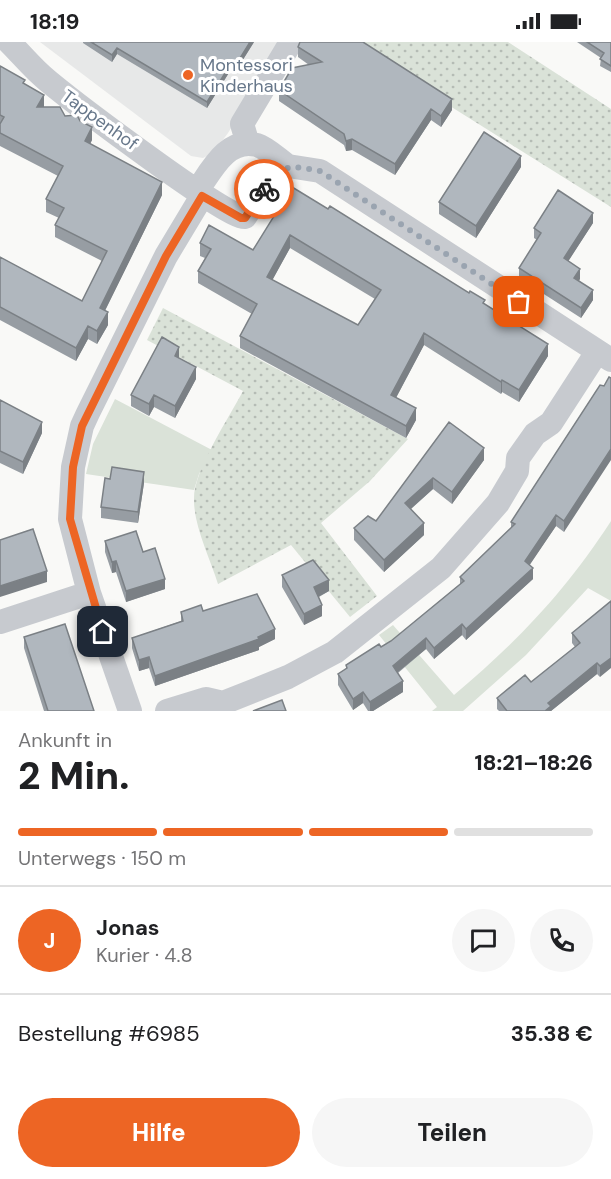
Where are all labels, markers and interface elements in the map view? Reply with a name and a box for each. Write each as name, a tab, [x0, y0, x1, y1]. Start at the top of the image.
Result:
text: 18:19	[30, 7, 80, 36]
place label: Montessori Kinderhaus	[200, 53, 293, 98]
marker: Montessori Kinderhaus	[181, 68, 195, 82]
street label: Tappenhof	[57, 84, 143, 156]
courier	[234, 159, 294, 219]
icon: bike	[248, 173, 281, 206]
pin	[493, 276, 544, 327]
icon: bag	[502, 285, 535, 318]
pin	[77, 606, 128, 657]
icon: home	[86, 615, 119, 648]
text: Ankunft in	[18, 727, 112, 753]
text: 18:21–18:26	[474, 748, 593, 777]
text: 2 Min.	[18, 750, 129, 801]
text: Unterwegs · 150 m	[18, 845, 186, 871]
button: chat	[452, 909, 515, 972]
button: phone	[530, 909, 593, 972]
text: Jonas	[96, 913, 160, 942]
text: J	[44, 926, 55, 955]
text: Kurier · 4.8	[96, 942, 193, 968]
text: Bestellung #6985	[18, 1019, 200, 1048]
text: 35.38 €	[511, 1019, 593, 1048]
button: Hilfe	[18, 1098, 300, 1167]
button: Teilen	[312, 1098, 593, 1167]

